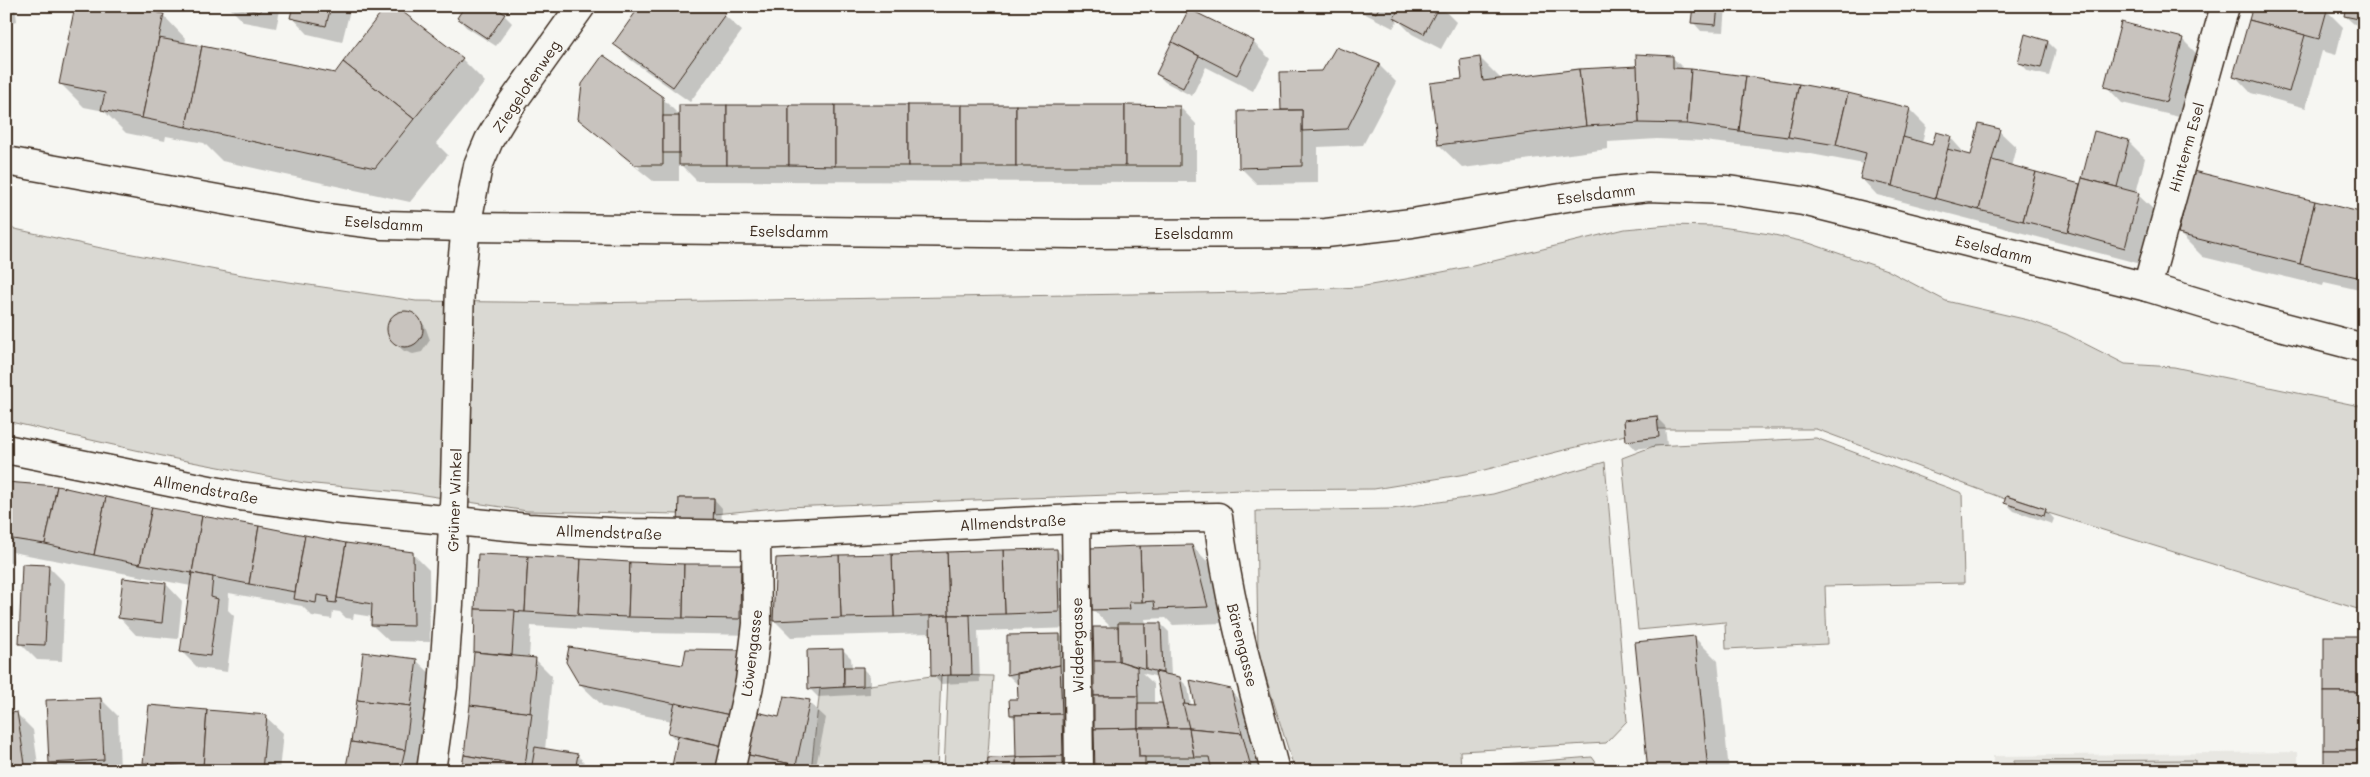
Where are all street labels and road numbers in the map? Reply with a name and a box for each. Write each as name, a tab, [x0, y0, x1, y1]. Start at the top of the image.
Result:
street label: Ziegelofenweg	[488, 36, 565, 136]
street label: Hinterm Esel	[2164, 100, 2208, 194]
street label: Eselsdamm	[1556, 179, 1636, 209]
street label: Eselsdamm	[344, 210, 424, 236]
street label: Eselsdamm	[749, 220, 829, 242]
street label: Eselsdamm	[1155, 223, 1234, 243]
street label: Eselsdamm	[1953, 230, 2035, 268]
street label: Grüner Winkel	[442, 448, 466, 552]
street label: Allmendstraße	[152, 470, 260, 508]
street label: Allmendstraße	[959, 509, 1067, 535]
street label: Allmendstraße	[555, 520, 663, 544]
street label: Widdergasse	[1066, 597, 1088, 693]
street label: Bärengasse	[1223, 601, 1263, 689]
street label: Löwengasse	[736, 608, 766, 698]

